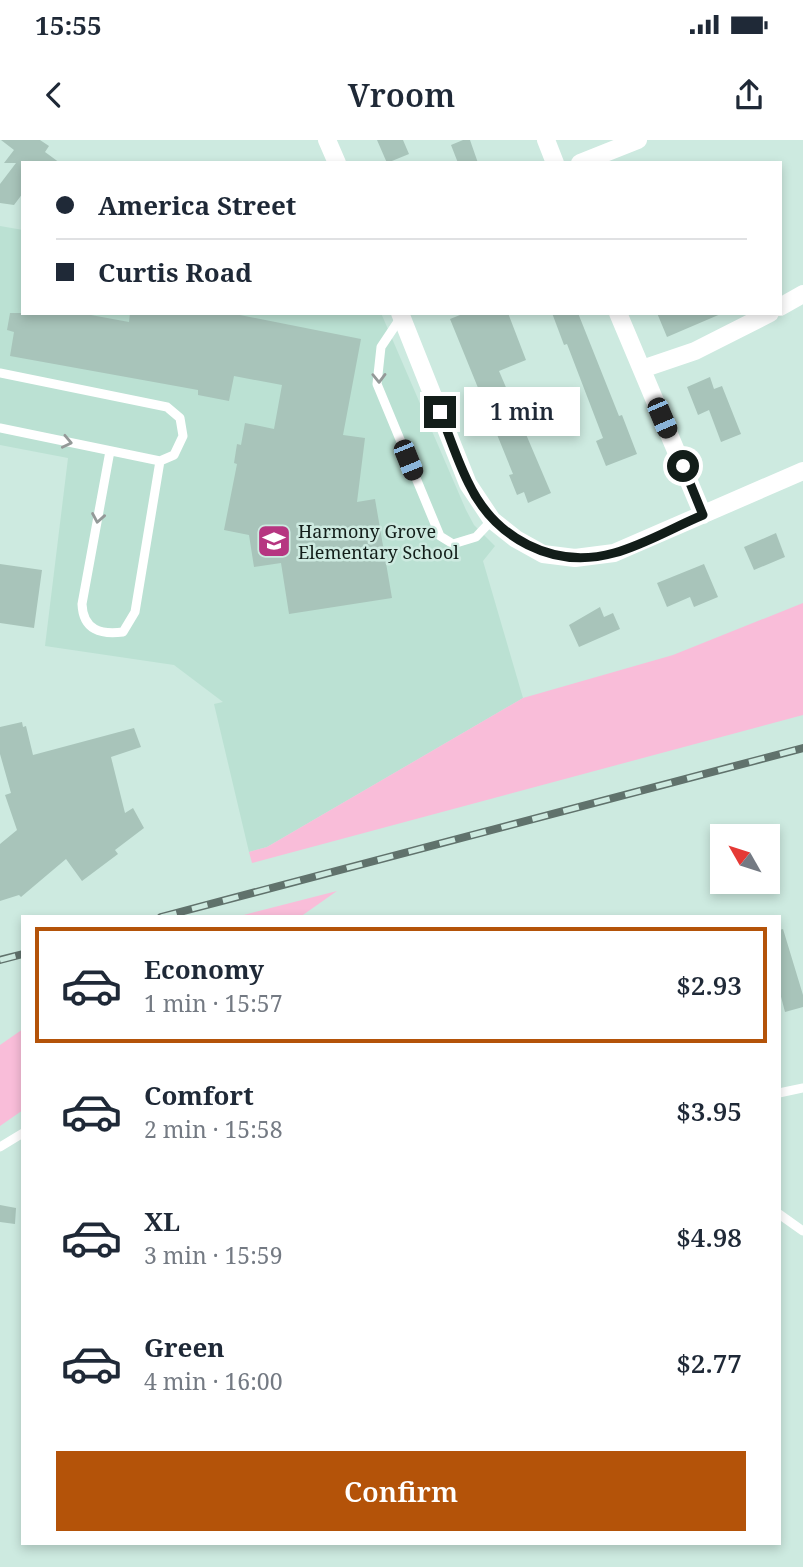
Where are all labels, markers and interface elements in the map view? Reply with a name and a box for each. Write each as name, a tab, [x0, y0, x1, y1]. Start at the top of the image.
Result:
text: 15:55	[35, 7, 102, 43]
text: Vroom	[348, 73, 455, 116]
icon: back	[35, 76, 73, 114]
icon: share	[730, 76, 768, 114]
text: America Street	[98, 187, 296, 223]
text: Curtis Road	[98, 254, 252, 290]
one-way arrow	[372, 373, 387, 384]
callout: 1 min	[464, 387, 580, 436]
text: 1 min	[490, 395, 554, 427]
car	[645, 395, 680, 441]
route end	[424, 396, 456, 428]
one-way arrow	[61, 434, 73, 449]
car	[391, 437, 426, 483]
route start	[667, 450, 699, 482]
one-way arrow	[91, 512, 106, 524]
place label: Harmony Grove Elementary School	[298, 519, 459, 564]
school or university icon: Harmony Grove Elementary School	[255, 522, 293, 560]
north arrow	[710, 824, 780, 894]
map controls	[710, 824, 780, 894]
text: Economy	[144, 951, 264, 987]
icon: car	[60, 954, 123, 1017]
text: $2.93	[676, 967, 742, 1003]
text: 1 min · 15:57	[144, 987, 282, 1019]
text: Comfort	[144, 1077, 254, 1113]
icon: car	[60, 1080, 123, 1143]
text: $3.95	[676, 1093, 742, 1129]
text: 2 min · 15:58	[144, 1113, 282, 1145]
text: XL	[144, 1203, 180, 1239]
icon: car	[60, 1206, 123, 1269]
text: $4.98	[676, 1219, 742, 1255]
text: 3 min · 15:59	[144, 1239, 282, 1271]
text: Green	[144, 1329, 225, 1365]
icon: car	[60, 1332, 123, 1395]
text: $2.77	[676, 1345, 742, 1381]
text: 4 min · 16:00	[144, 1365, 282, 1397]
button: Confirm	[56, 1451, 746, 1531]

